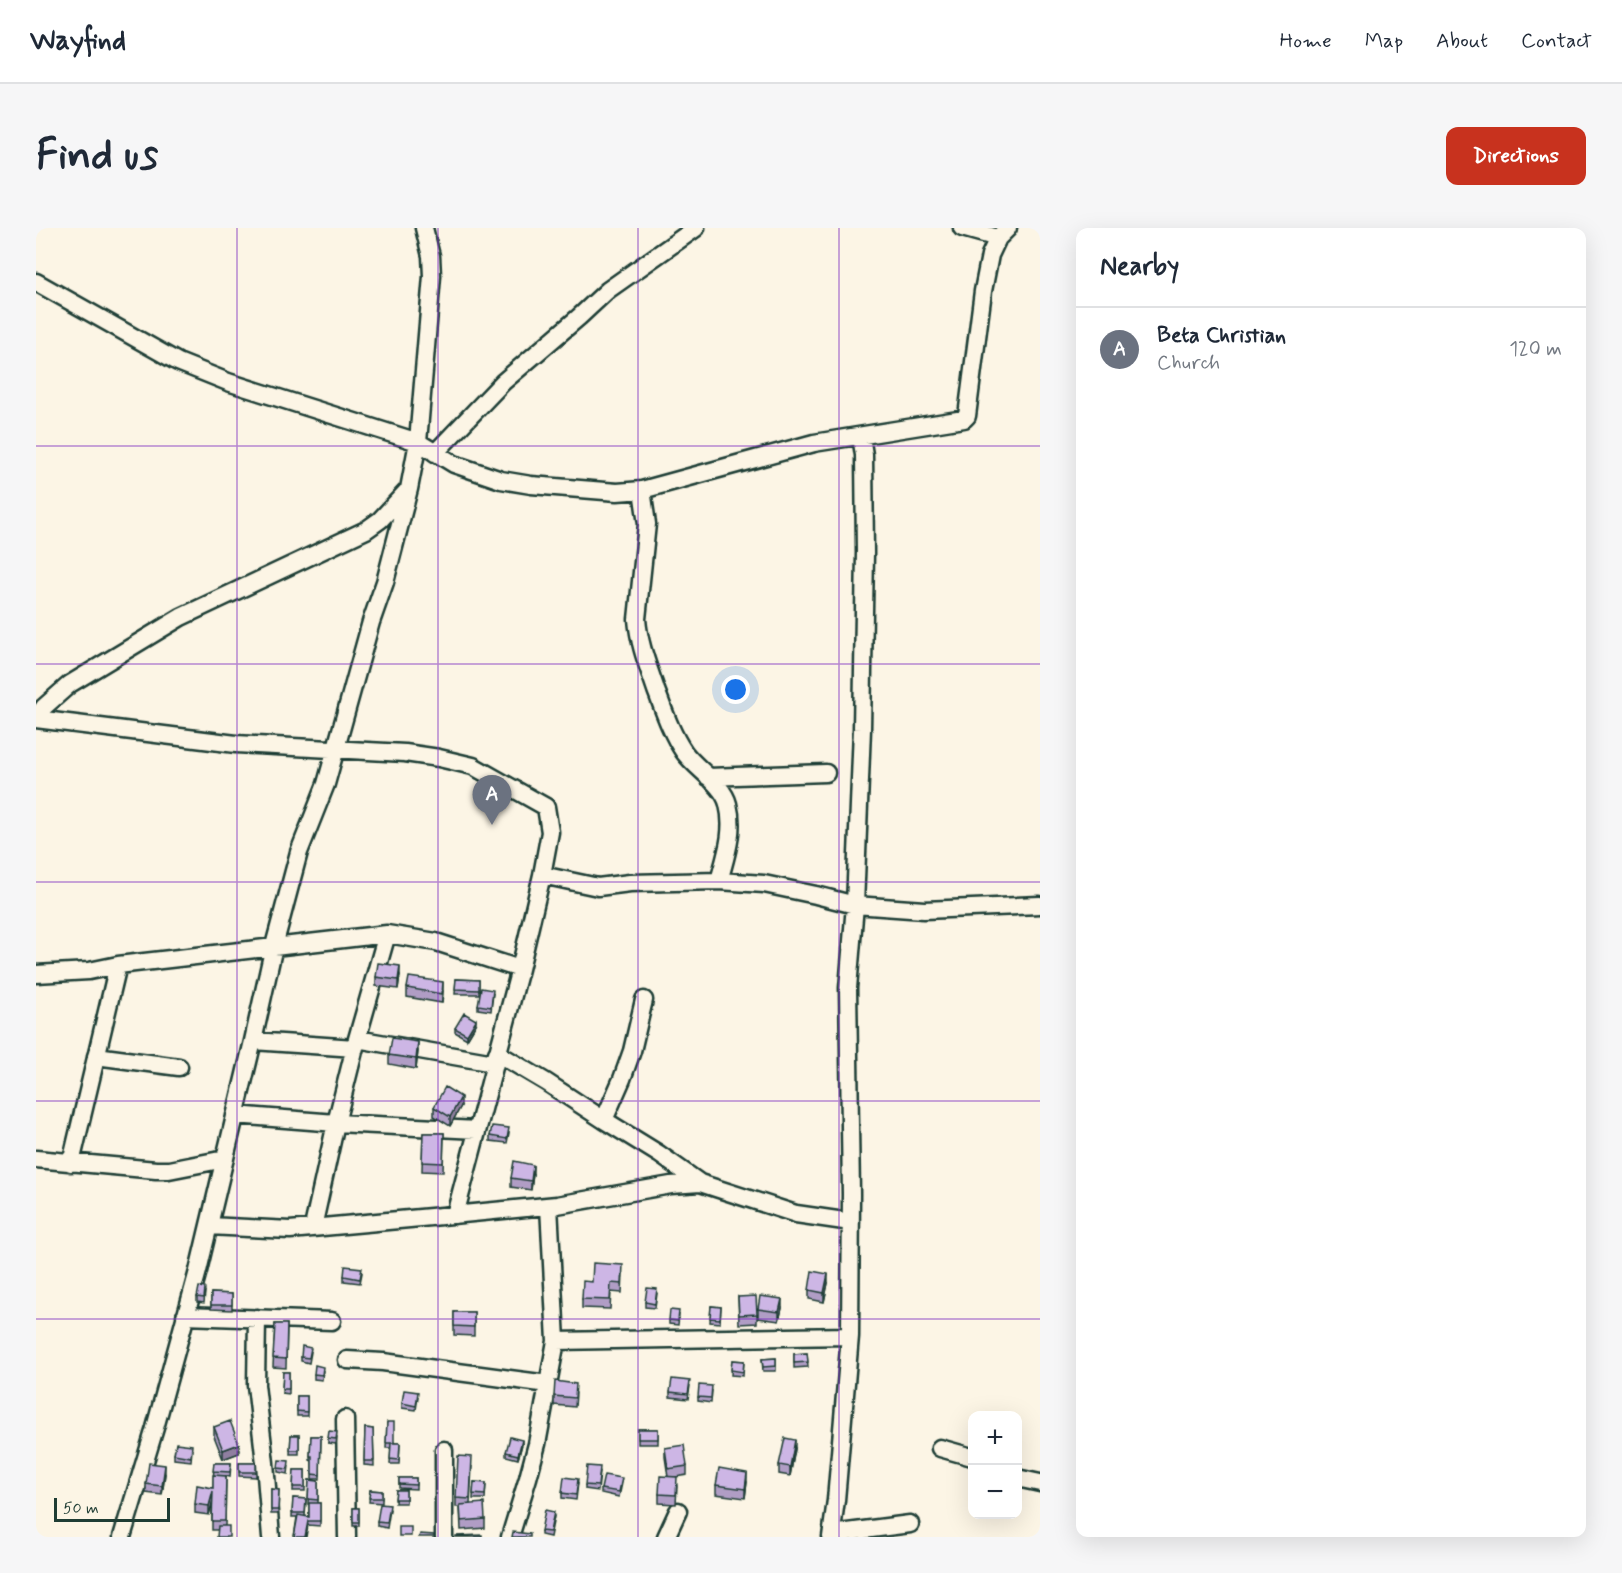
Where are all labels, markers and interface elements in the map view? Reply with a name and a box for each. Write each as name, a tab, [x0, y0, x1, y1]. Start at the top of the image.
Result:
text: Wayfind	[30, 23, 126, 60]
text: Home	[1280, 27, 1332, 55]
text: Map	[1365, 27, 1403, 55]
text: About	[1436, 27, 1488, 55]
text: Contact	[1521, 27, 1592, 55]
button: Directions	[1446, 127, 1586, 185]
text: Find us	[36, 129, 158, 184]
text: Nearby	[1100, 250, 1179, 284]
text: Beta Christian	[1157, 322, 1286, 350]
text: A	[1113, 336, 1126, 363]
text: 120 m	[1509, 336, 1562, 363]
text: Church	[1157, 350, 1220, 377]
your location	[721, 675, 750, 704]
pin: A	[472, 776, 512, 825]
map controls	[968, 1411, 1022, 1519]
button: +	[968, 1411, 1022, 1465]
button: −	[968, 1465, 1022, 1519]
scale bar	[54, 1495, 170, 1522]
text: 50 m	[63, 1498, 99, 1519]

